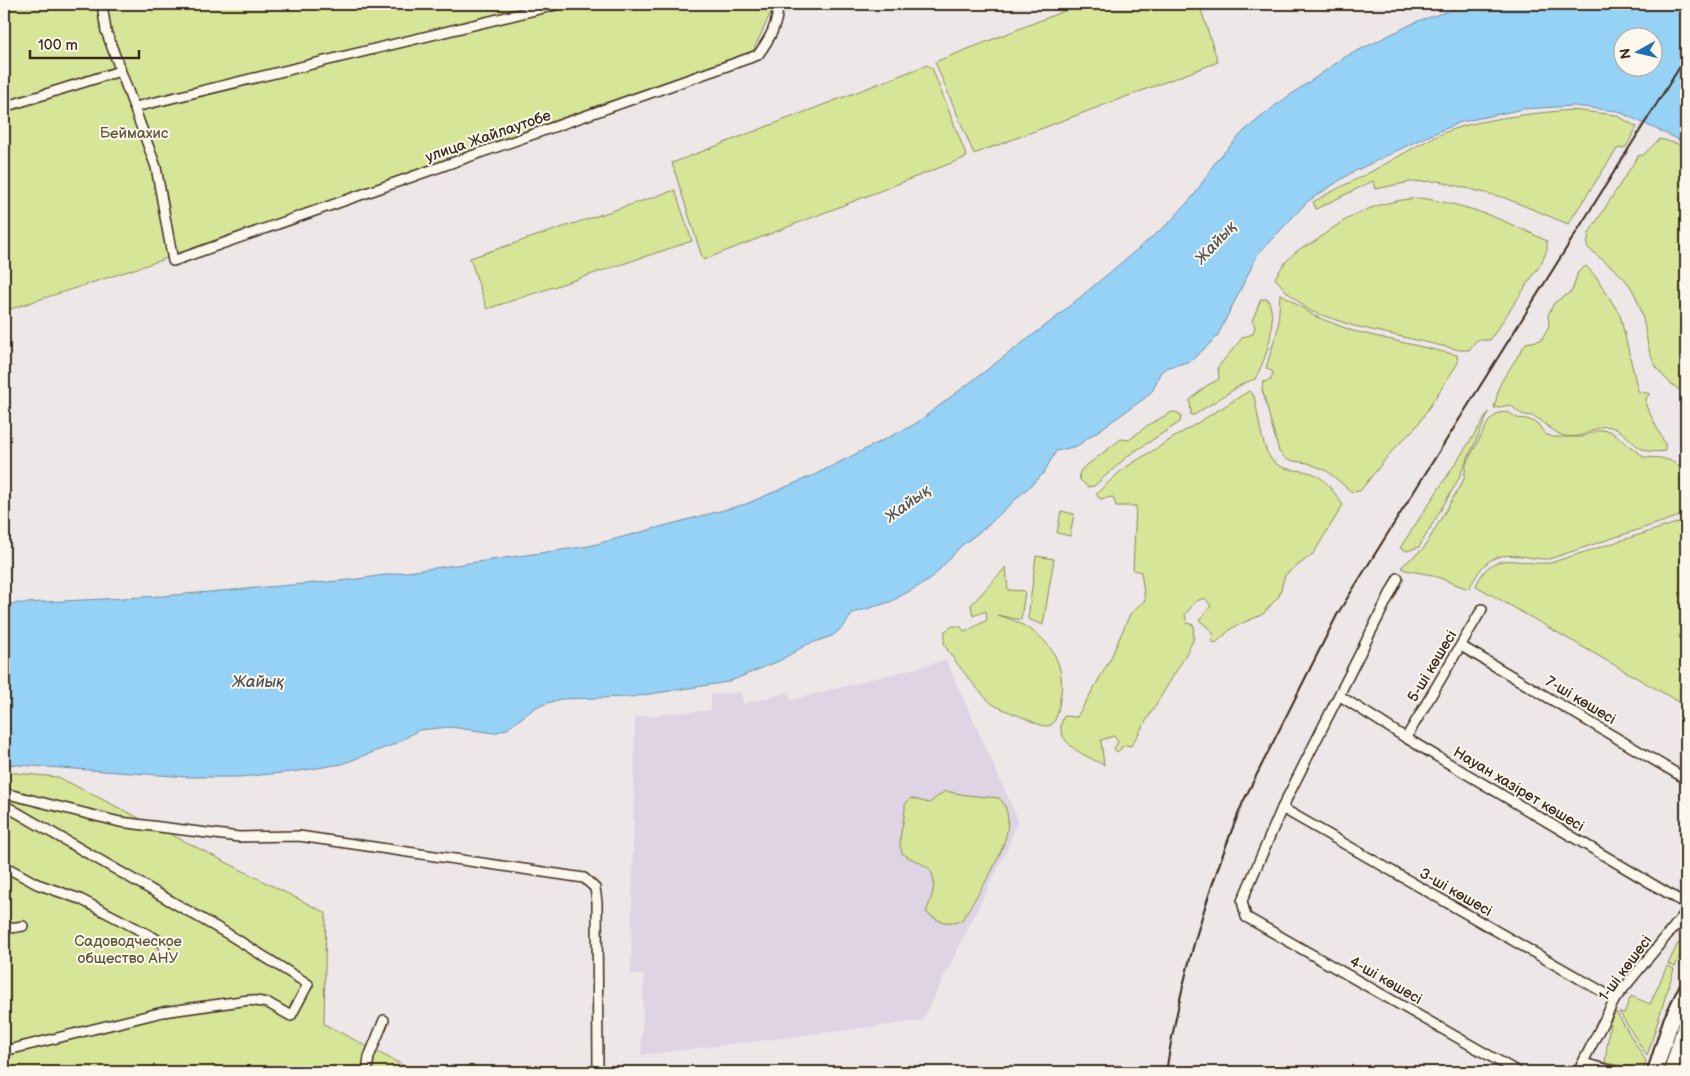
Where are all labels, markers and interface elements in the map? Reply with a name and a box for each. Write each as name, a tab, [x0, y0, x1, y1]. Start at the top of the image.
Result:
scale bar	[30, 28, 139, 60]
north arrow	[1612, 28, 1662, 78]
text: 100 m	[38, 36, 78, 55]
text: N	[1616, 47, 1635, 60]
street label: улица Жайлаутобе	[423, 106, 553, 167]
park label: Беймахис	[100, 124, 169, 143]
water label: Жайық	[1191, 217, 1241, 269]
water label: Жайық	[880, 481, 935, 528]
street label: 5-шi көшесі	[1404, 627, 1461, 706]
street label: 7-шi көшесі	[1542, 672, 1620, 729]
water label: Жайық	[231, 673, 285, 692]
street label: Науан хазірет көшесі	[1450, 743, 1588, 836]
street label: 3-шi көшесі	[1416, 864, 1496, 921]
park label: Садоводческое общество АНУ	[74, 932, 182, 968]
street label: 1-шi көшесі	[1595, 932, 1656, 1005]
street label: 4-шi көшесі	[1346, 952, 1425, 1009]

